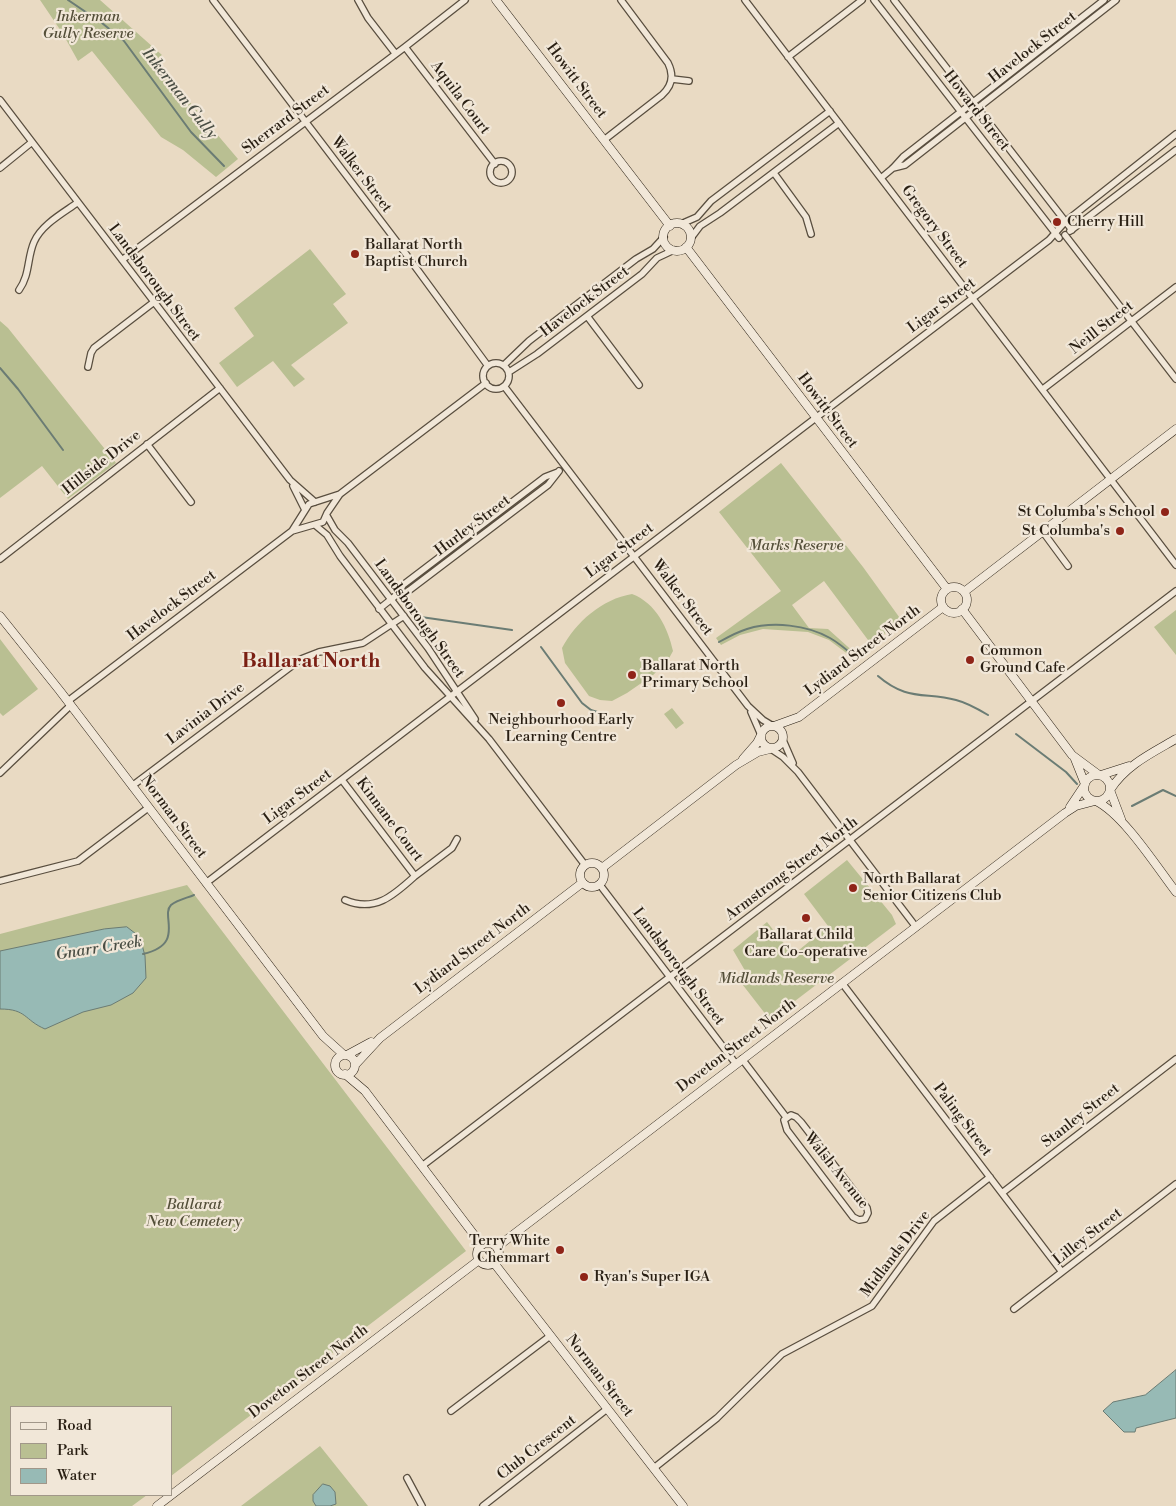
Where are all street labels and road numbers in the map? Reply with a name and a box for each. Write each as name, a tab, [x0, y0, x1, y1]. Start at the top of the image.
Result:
street label: Havelock Street	[986, 8, 1080, 88]
street label: Howitt Street	[542, 40, 610, 122]
street label: Aquila Court	[427, 58, 493, 138]
street label: Howard Street	[939, 67, 1013, 155]
street label: Sherrard Street	[239, 81, 333, 159]
street label: Walker Street	[327, 134, 395, 216]
street label: Gregory Street	[897, 182, 971, 272]
street label: Landsborough Street	[104, 221, 204, 345]
street label: Havelock Street	[537, 263, 633, 341]
street label: Ligar Street	[904, 275, 980, 337]
street label: Neill Street	[1066, 297, 1138, 359]
street label: Howitt Street	[793, 370, 861, 452]
street label: Hillside Drive	[59, 427, 145, 499]
street label: Hurley Street	[432, 492, 514, 560]
street label: Ligar Street	[582, 520, 658, 582]
street label: Landsborough Street	[370, 556, 468, 682]
street label: Walker Street	[648, 557, 716, 639]
street label: Havelock Street	[124, 567, 220, 645]
street label: Lydiard Street North	[802, 602, 924, 700]
street label: Lavinia Drive	[164, 679, 248, 749]
street label: Ligar Street	[260, 766, 336, 828]
street label: Norman Street	[136, 772, 210, 862]
street label: Kinnane Court	[352, 774, 426, 866]
street label: Armstrong Street North	[722, 813, 862, 925]
street label: Lydiard Street North	[412, 900, 534, 998]
street label: Landsborough Street	[628, 905, 728, 1029]
street label: Doveton Street North	[674, 995, 800, 1097]
street label: Paling Street	[929, 1080, 995, 1160]
street label: Stanley Street	[1039, 1080, 1123, 1152]
street label: Walsh Avenue	[800, 1129, 872, 1213]
street label: Lilley Street	[1050, 1205, 1126, 1269]
street label: Midlands Drive	[857, 1207, 935, 1301]
street label: Doveton Street North	[246, 1321, 372, 1423]
street label: Norman Street	[561, 1331, 637, 1421]
street label: Club Crescent	[494, 1412, 580, 1484]

